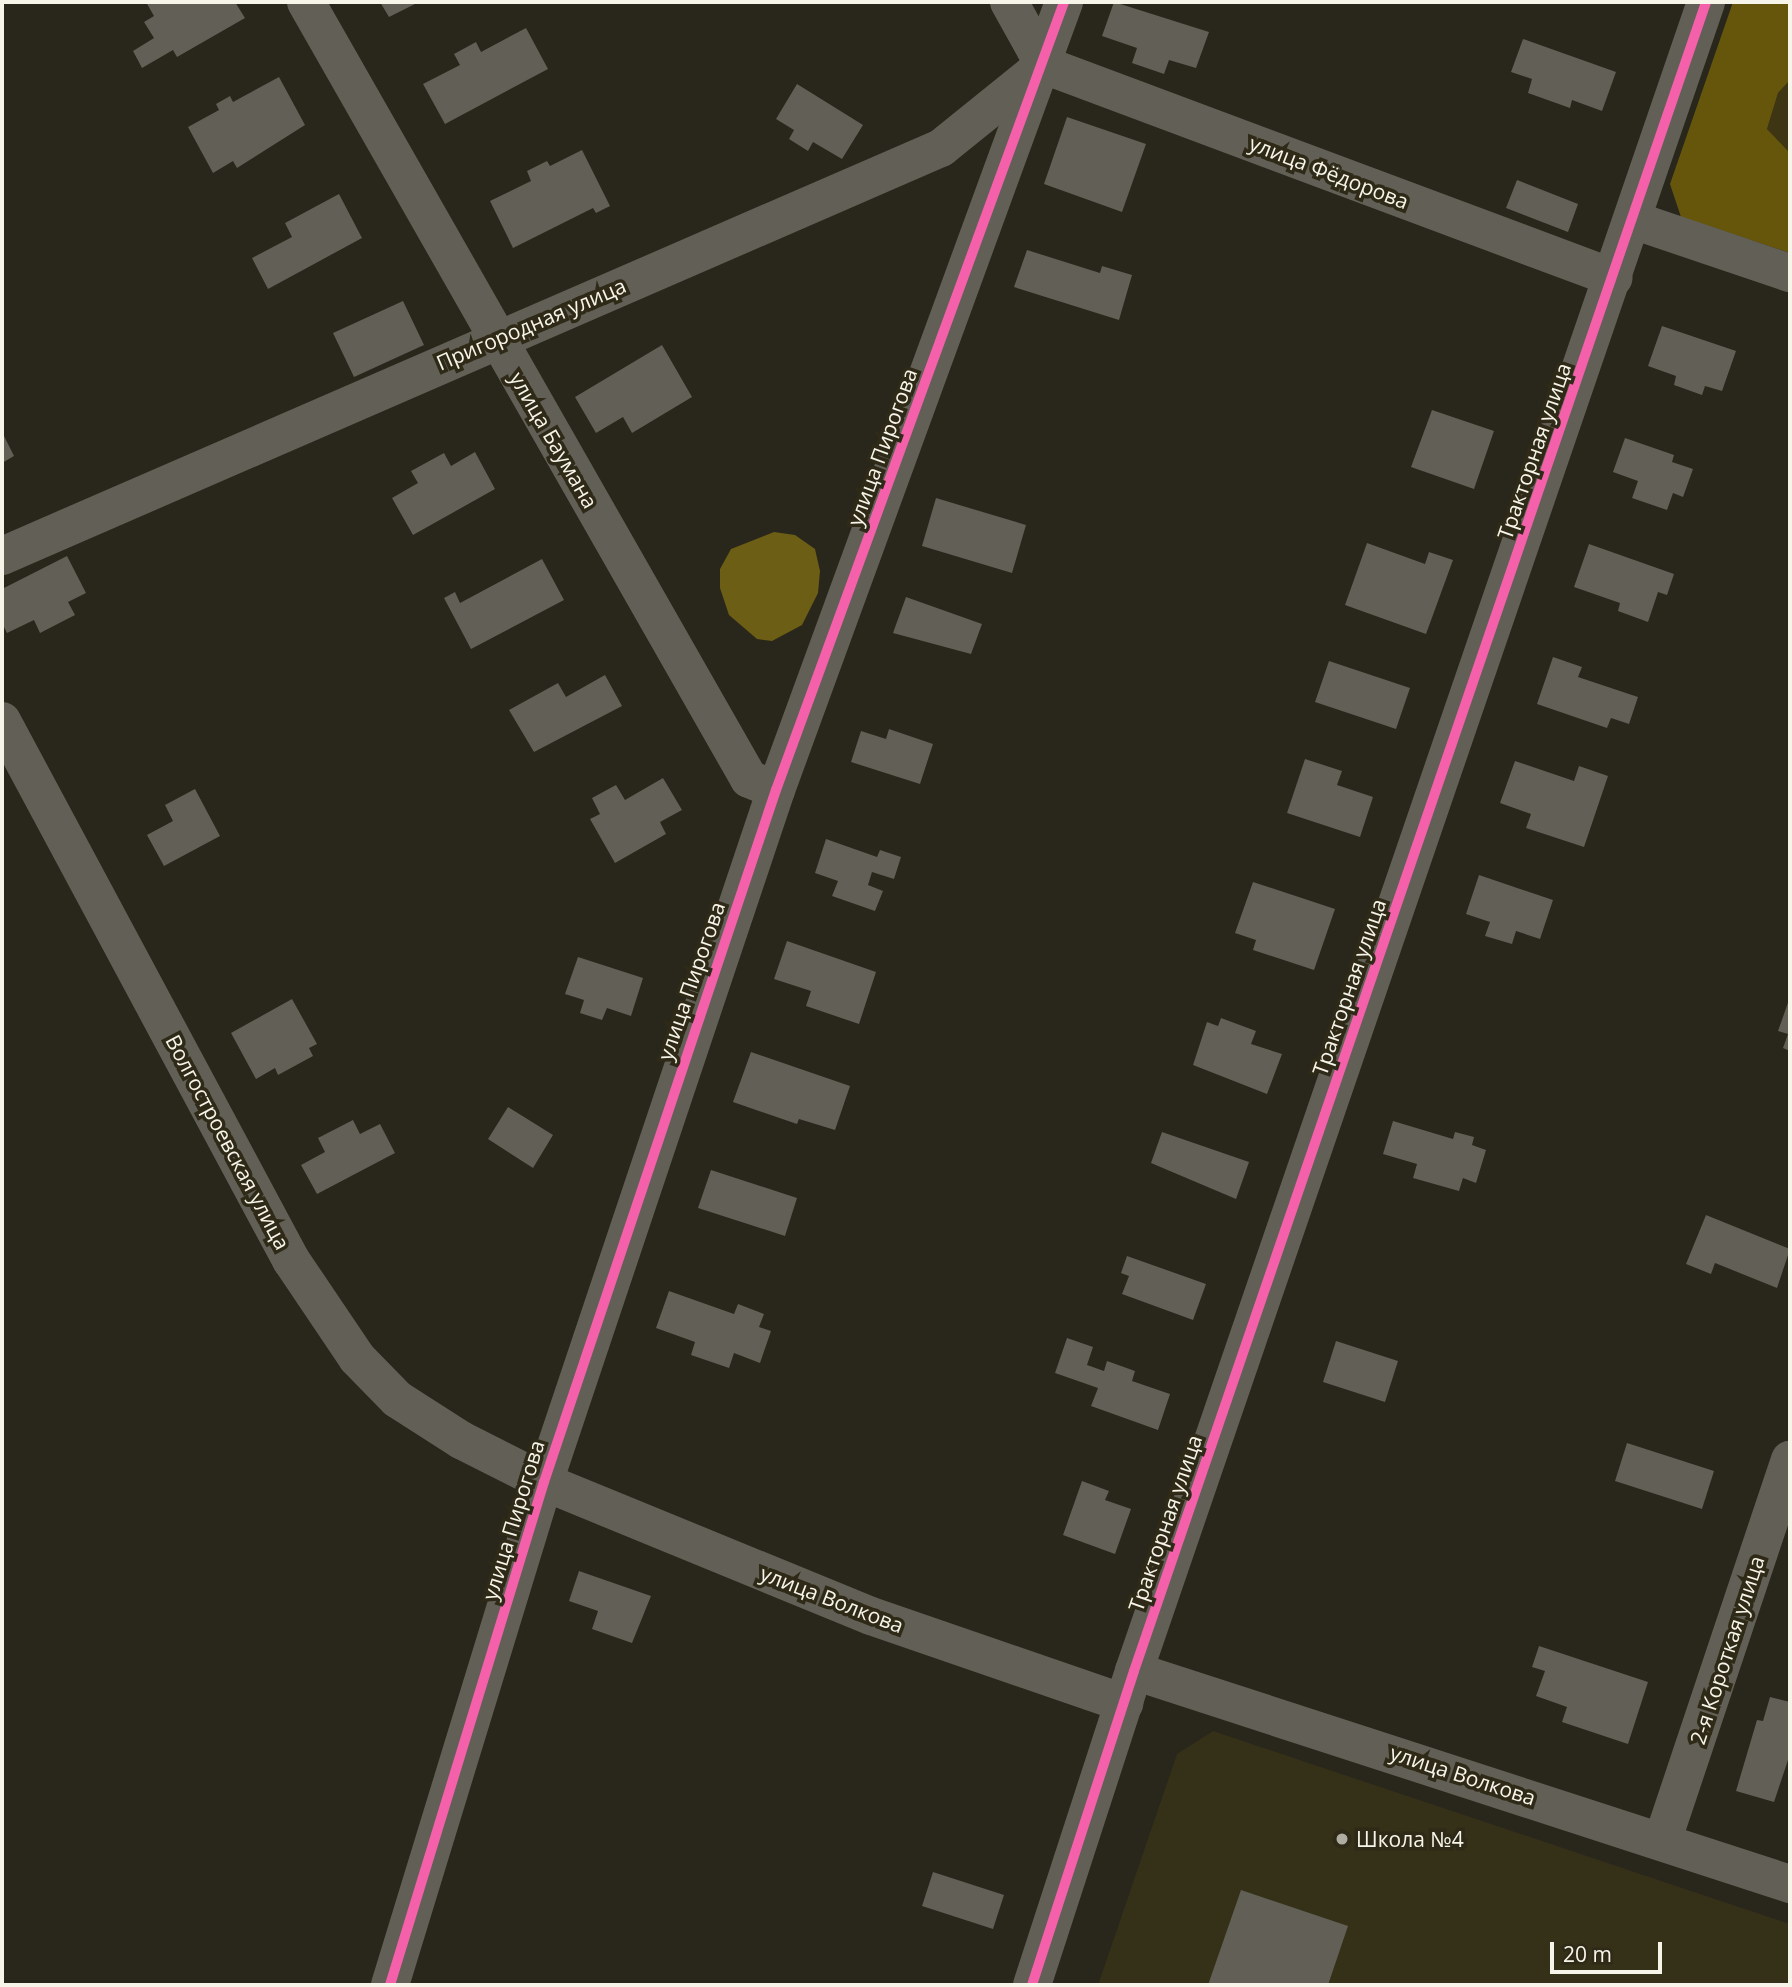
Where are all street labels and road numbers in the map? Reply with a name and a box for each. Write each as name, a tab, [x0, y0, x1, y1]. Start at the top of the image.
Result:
street label: улица Фёдорова	[1246, 130, 1412, 214]
street label: Пригородная улица	[432, 273, 630, 375]
street label: Тракторная улица	[1492, 359, 1576, 543]
street label: улица Пирогова	[842, 365, 922, 529]
street label: улица Баумана	[505, 367, 603, 513]
street label: Тракторная улица	[1307, 895, 1391, 1079]
street label: улица Пирогова	[652, 899, 730, 1063]
street label: Волгостроевская улица	[161, 1030, 295, 1254]
street label: Тракторная улица	[1123, 1431, 1207, 1615]
street label: улица Пирогова	[477, 1437, 549, 1603]
street label: 2-я Короткая улица	[1685, 1552, 1769, 1748]
street label: улица Волкова	[757, 1560, 907, 1638]
street label: улица Волкова	[1387, 1740, 1539, 1810]

